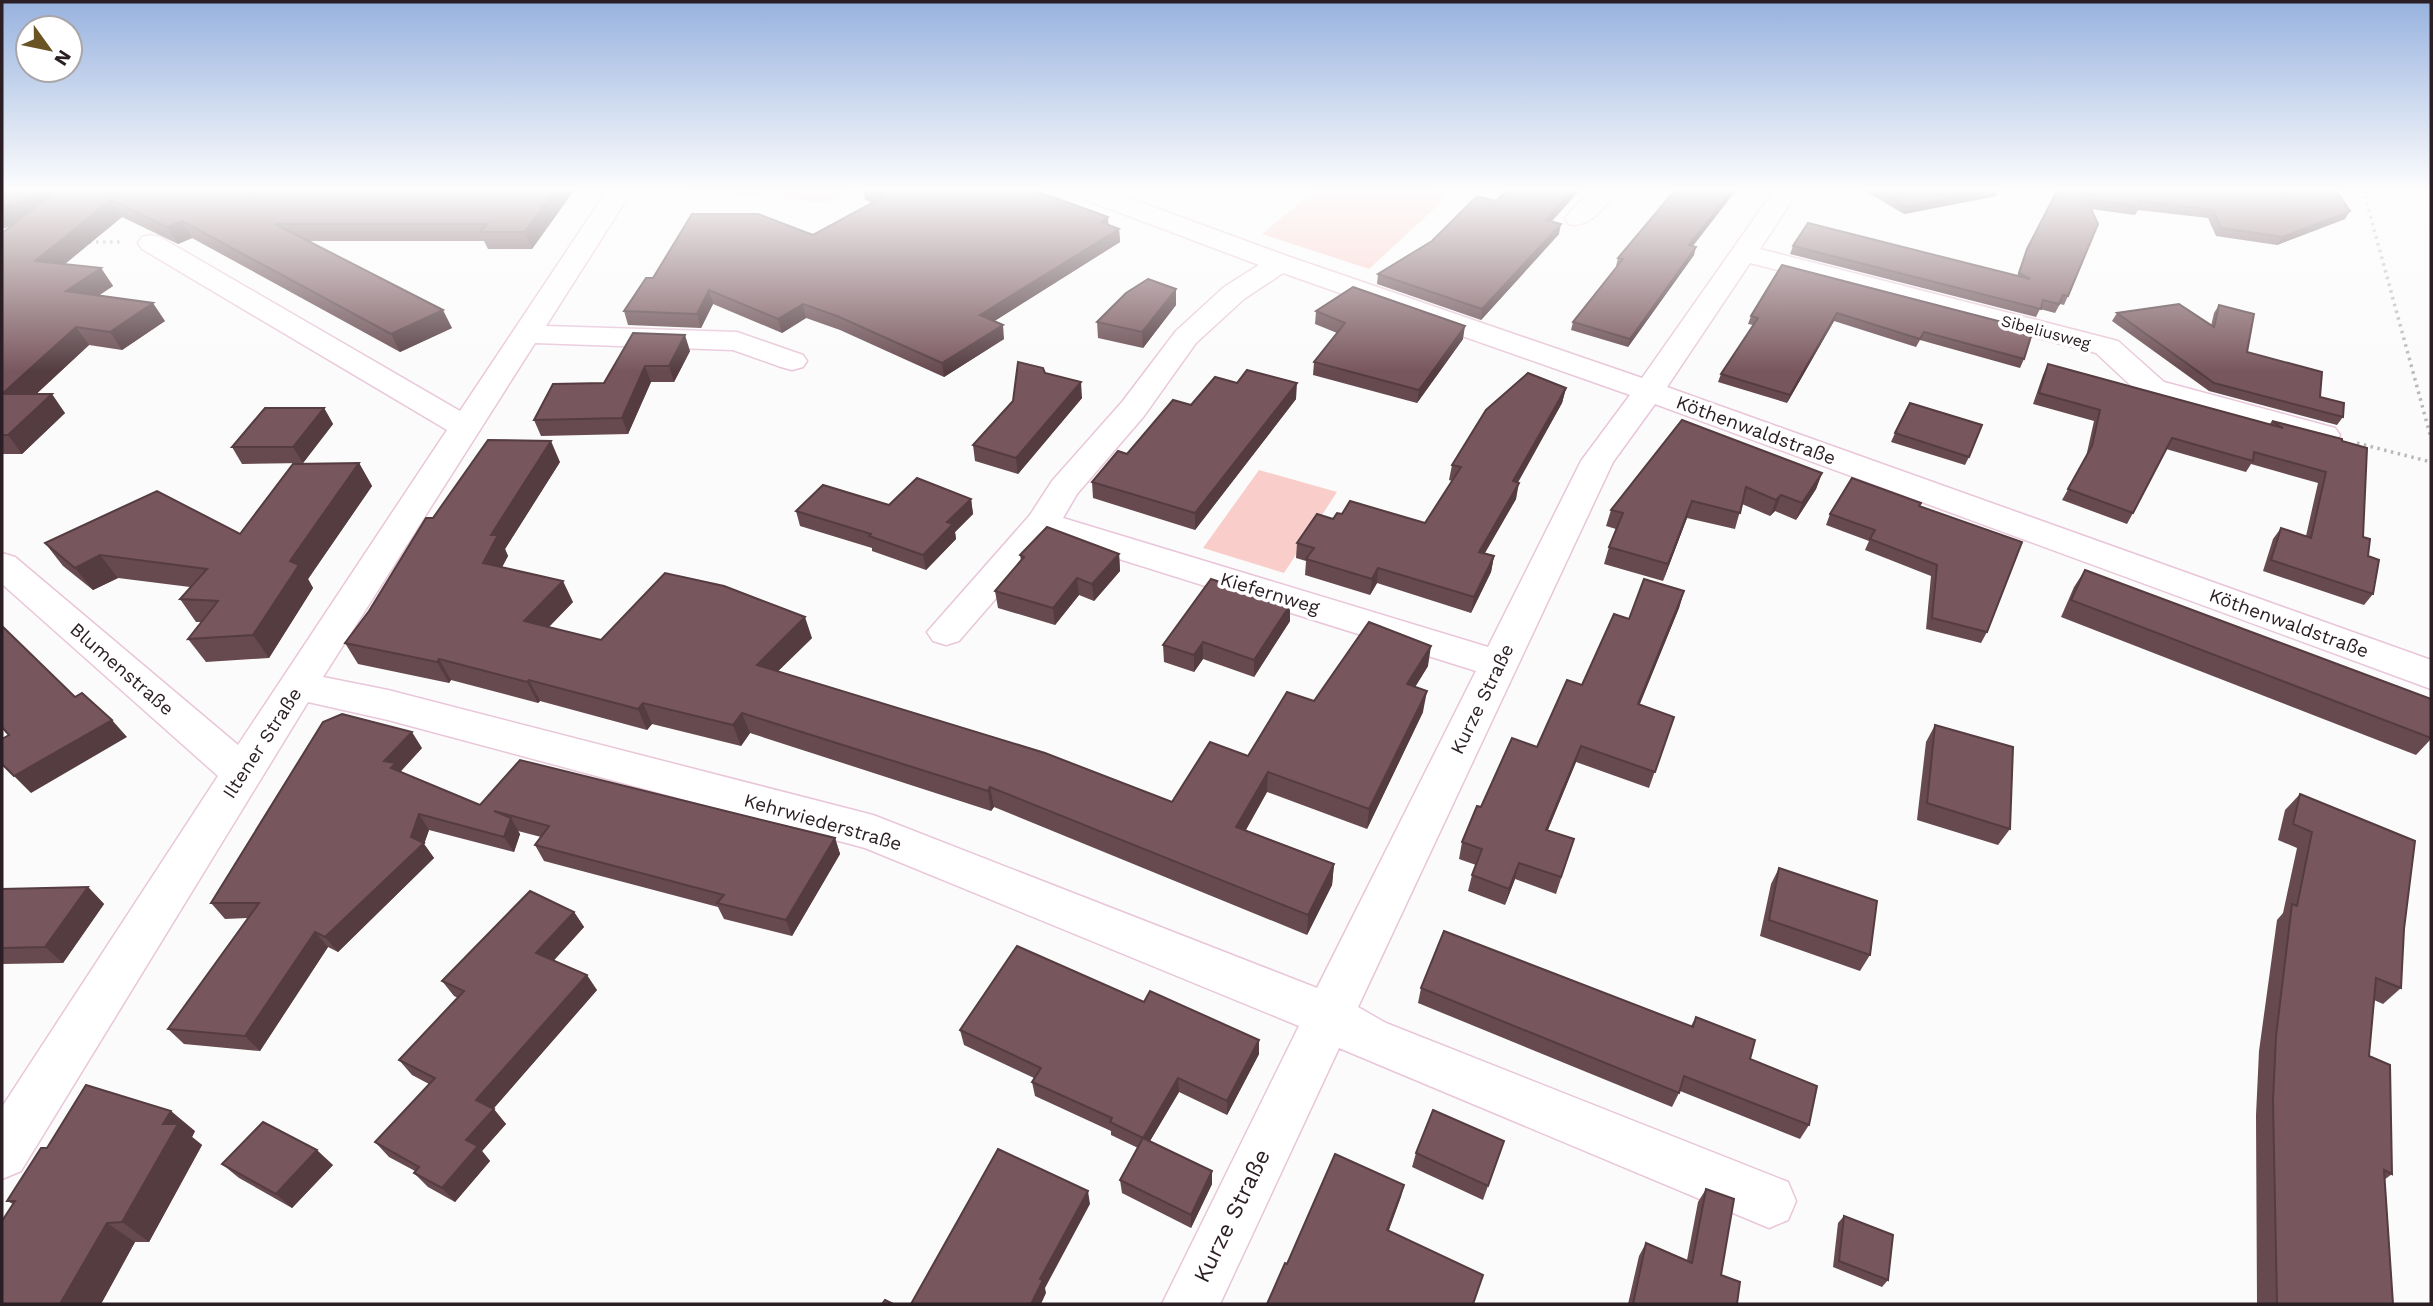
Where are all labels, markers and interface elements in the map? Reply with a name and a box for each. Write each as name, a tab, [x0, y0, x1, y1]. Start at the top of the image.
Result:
north arrow	[14, 14, 84, 84]
text: N	[49, 46, 76, 70]
street label: Sibeliusweg	[1999, 311, 2093, 353]
street label: Köthenwaldstraße	[1673, 390, 1839, 470]
street label: Kiefernweg	[1218, 567, 1323, 619]
street label: Köthenwaldstraße	[2206, 583, 2372, 663]
street label: Blumenstraße	[66, 618, 178, 720]
street label: Kurze Straße	[1445, 640, 1519, 758]
street label: Iltener Straße	[218, 683, 306, 803]
street label: Kehrwiederstraße	[741, 788, 905, 856]
street label: Kurze Straße	[1188, 1145, 1276, 1287]

